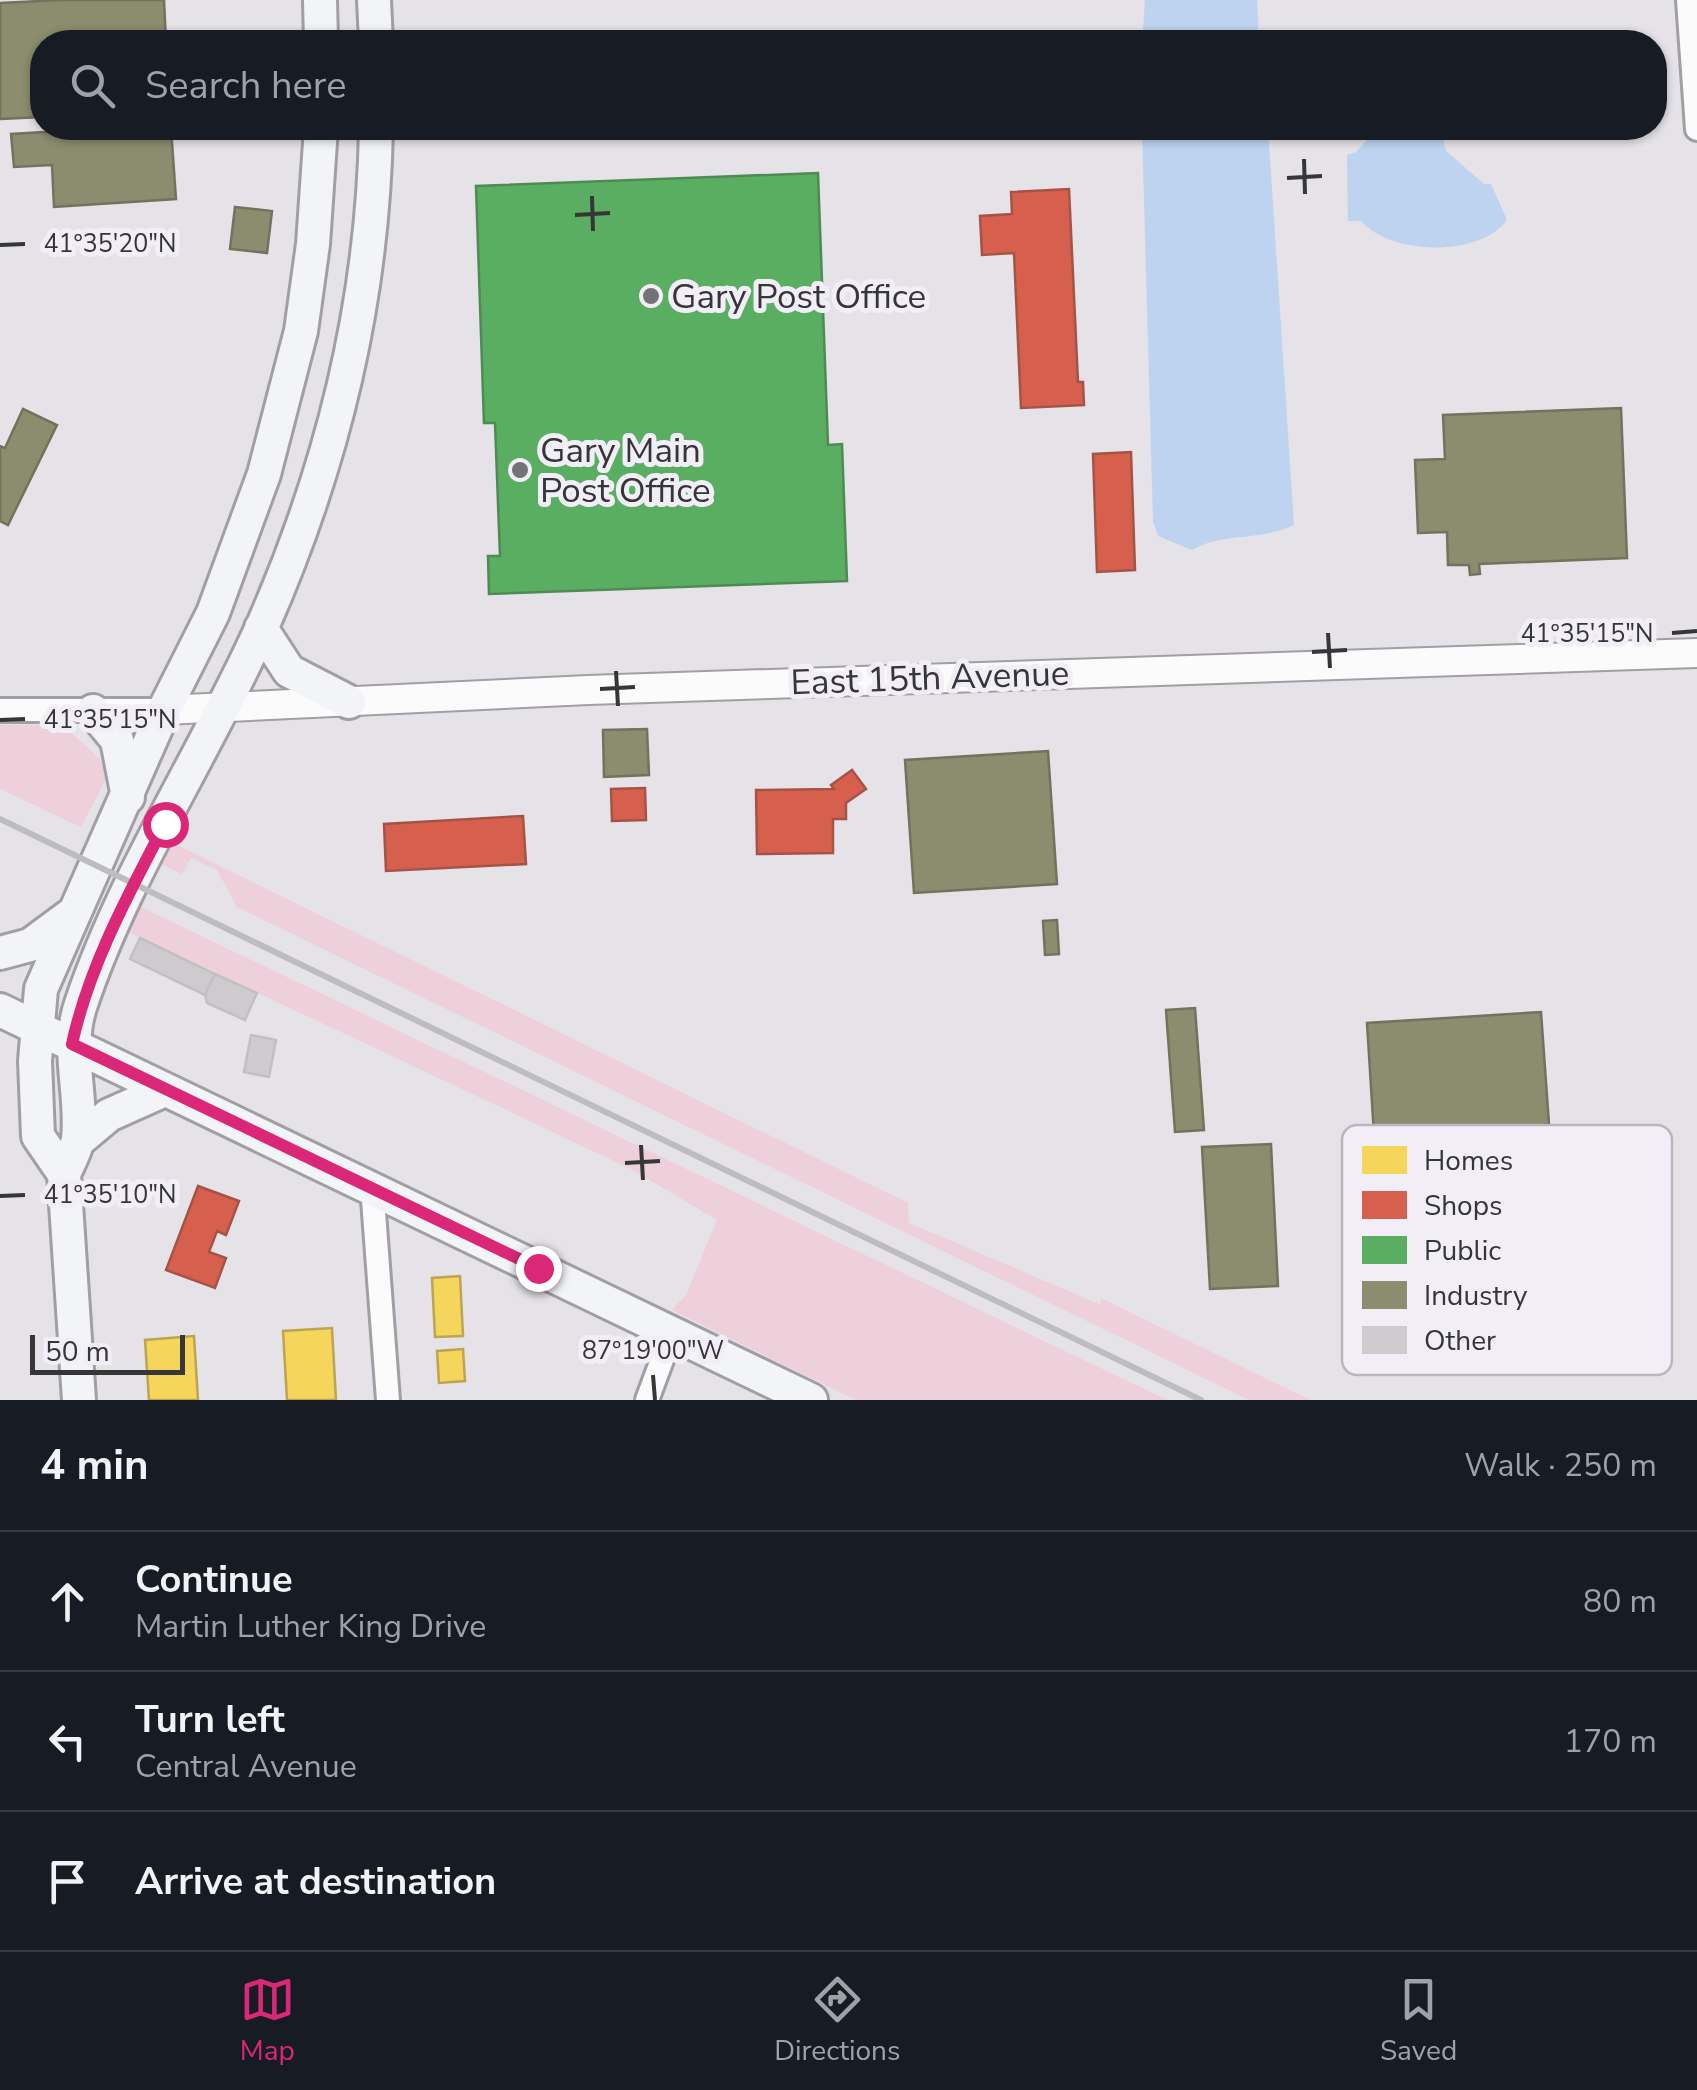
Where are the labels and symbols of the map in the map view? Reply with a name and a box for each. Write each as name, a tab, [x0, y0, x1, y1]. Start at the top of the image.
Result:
text: 41°35'20"N	[43, 227, 177, 261]
place label: Gary Post Office	[671, 273, 926, 320]
marker: Gary Post Office	[640, 285, 662, 307]
place label: Gary Main Post Office	[540, 427, 711, 514]
marker: Gary Main Post Office	[509, 459, 531, 481]
text: 41°35'15"N	[1520, 617, 1654, 651]
street label: East 15th Avenue	[790, 650, 1070, 706]
text: 41°35'15"N	[43, 703, 177, 737]
route start	[143, 802, 189, 848]
legend	[1342, 1125, 1672, 1375]
text: Homes	[1424, 1142, 1513, 1180]
text: 41°35'10"N	[43, 1178, 177, 1212]
text: Shops	[1424, 1187, 1502, 1225]
text: Public	[1424, 1232, 1501, 1270]
route end	[516, 1246, 562, 1292]
text: Industry	[1424, 1277, 1528, 1315]
text: Other	[1424, 1322, 1496, 1360]
scale bar	[30, 1330, 185, 1374]
text: 87°19'00"W	[582, 1334, 724, 1368]

